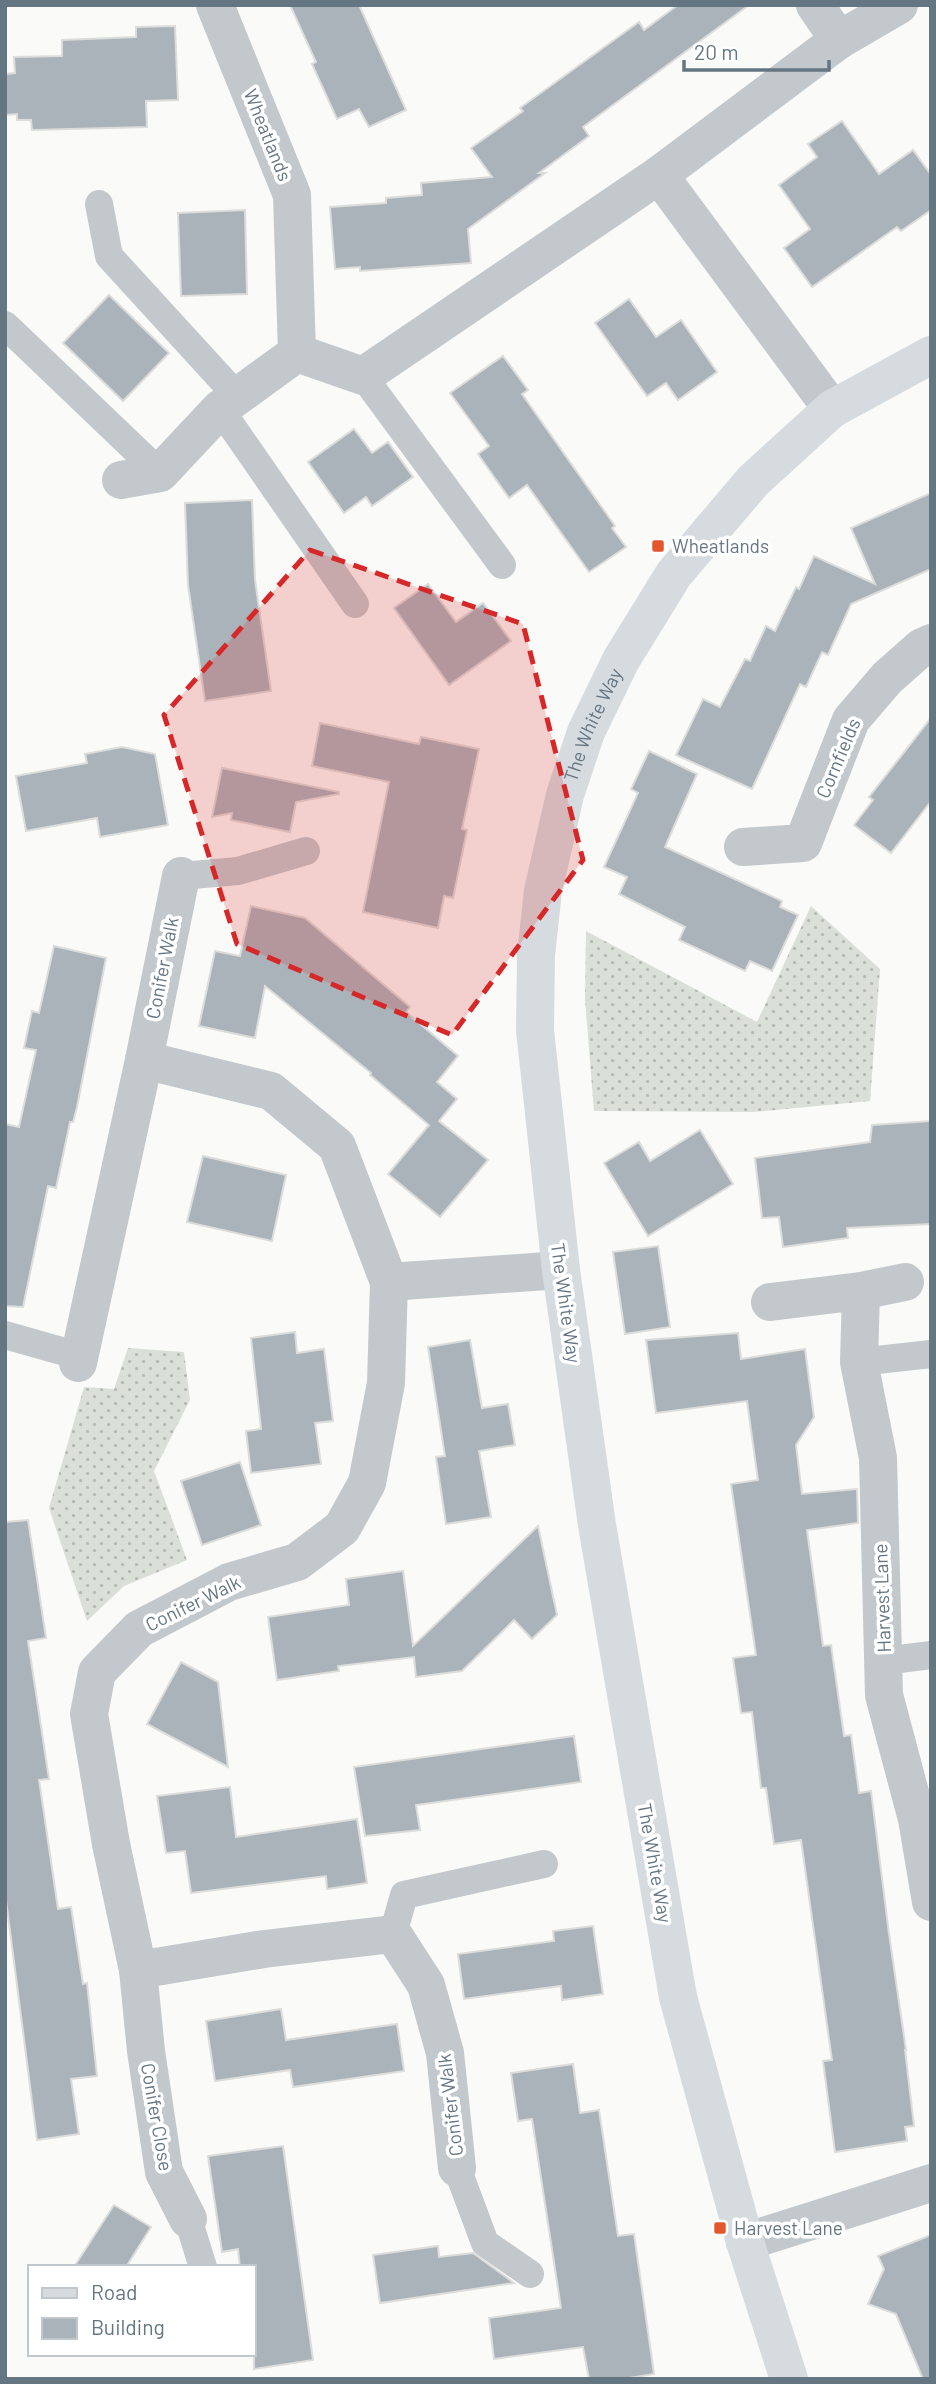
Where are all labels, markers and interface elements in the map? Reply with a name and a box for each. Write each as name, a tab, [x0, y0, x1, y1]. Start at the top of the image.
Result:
scale bar	[684, 28, 829, 72]
text: 20 m	[694, 39, 739, 64]
street label: Wheatlands	[240, 86, 297, 184]
place label: Wheatlands	[672, 534, 769, 557]
marker: Wheatlands	[650, 538, 666, 554]
street label: The White Way	[558, 664, 626, 785]
street label: Cornfields	[810, 714, 865, 801]
street label: Conifer Walk	[140, 915, 183, 1021]
street label: The White Way	[547, 1241, 586, 1365]
street label: Harvest Lane	[868, 1543, 895, 1653]
street label: Conifer Walk	[141, 1570, 244, 1635]
street label: The White Way	[634, 1801, 677, 1925]
street label: Conifer Walk	[432, 2053, 467, 2158]
street label: Conifer Close	[137, 2061, 178, 2173]
place label: Harvest Lane	[734, 2216, 843, 2239]
marker: Harvest Lane	[712, 2220, 728, 2236]
legend	[28, 2265, 256, 2356]
text: Road	[91, 2279, 137, 2304]
text: Building	[91, 2314, 165, 2339]

